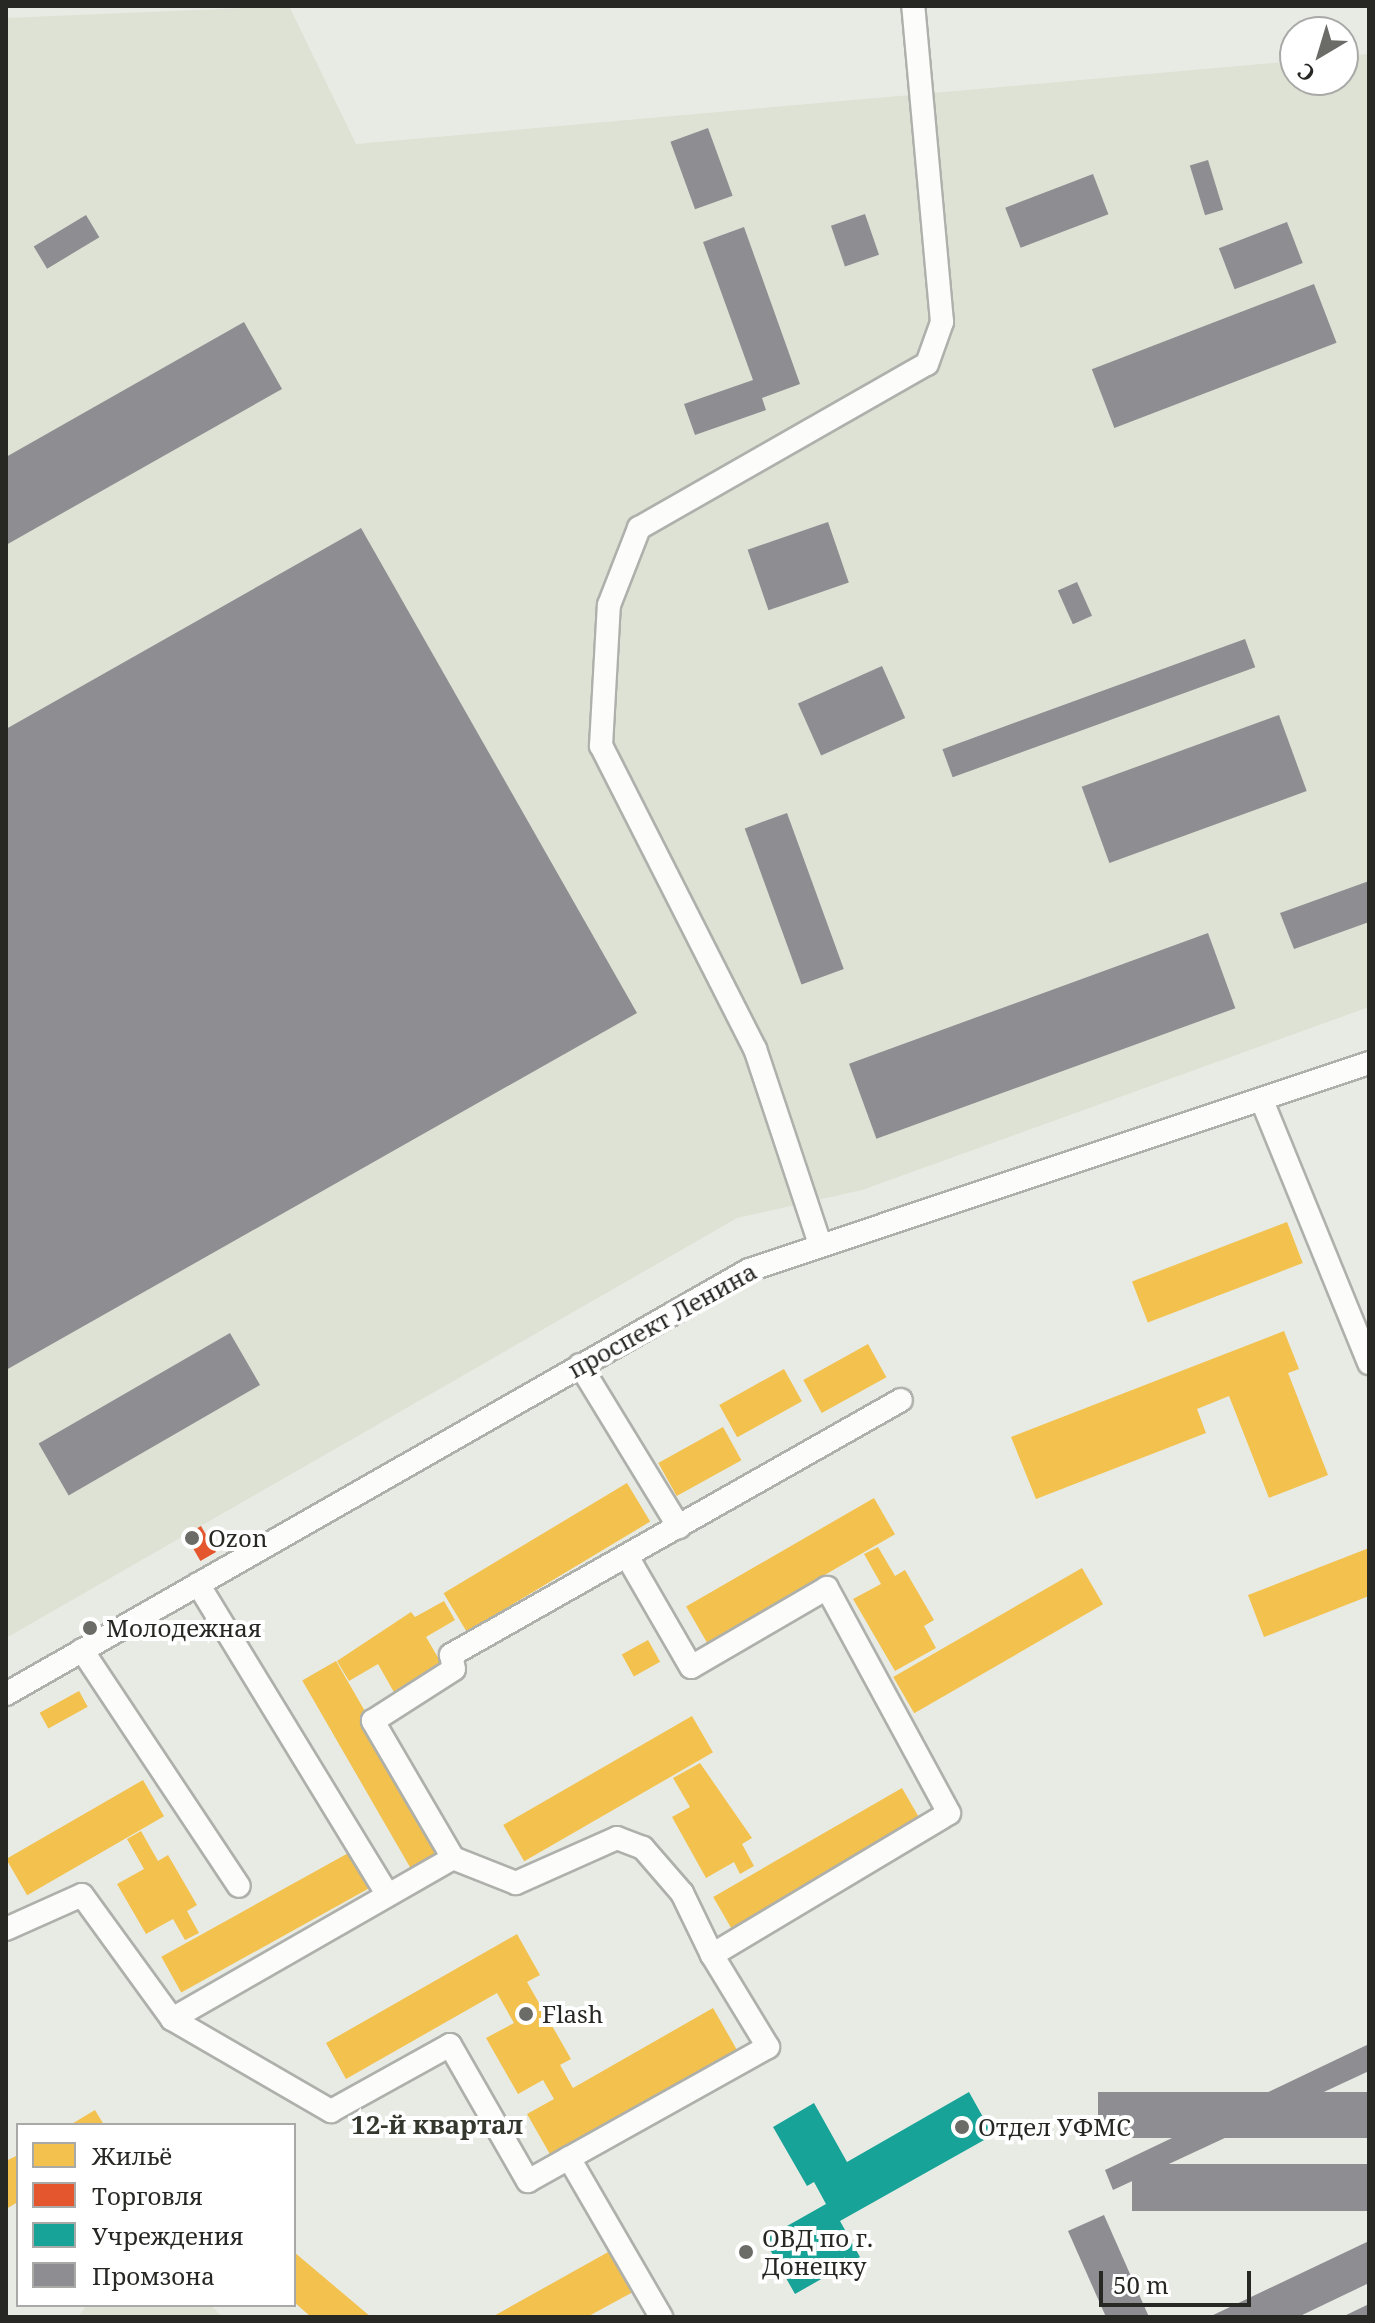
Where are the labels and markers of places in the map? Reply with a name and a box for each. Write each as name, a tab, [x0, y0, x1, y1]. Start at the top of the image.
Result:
place label: Ozon	[208, 1524, 267, 1552]
marker: Ozon	[183, 1529, 201, 1547]
place label: Молодежная	[106, 1614, 262, 1642]
marker: Молодежная	[81, 1619, 99, 1637]
place label: Flash	[542, 2000, 603, 2028]
marker: Flash	[517, 2005, 535, 2023]
place label: Отдел УФМС	[978, 2113, 1131, 2141]
marker: Отдел УФМС	[953, 2118, 971, 2136]
place label: ОВД по г. Донецку	[762, 2224, 873, 2280]
marker: ОВД по г. Донецку	[737, 2243, 755, 2261]

